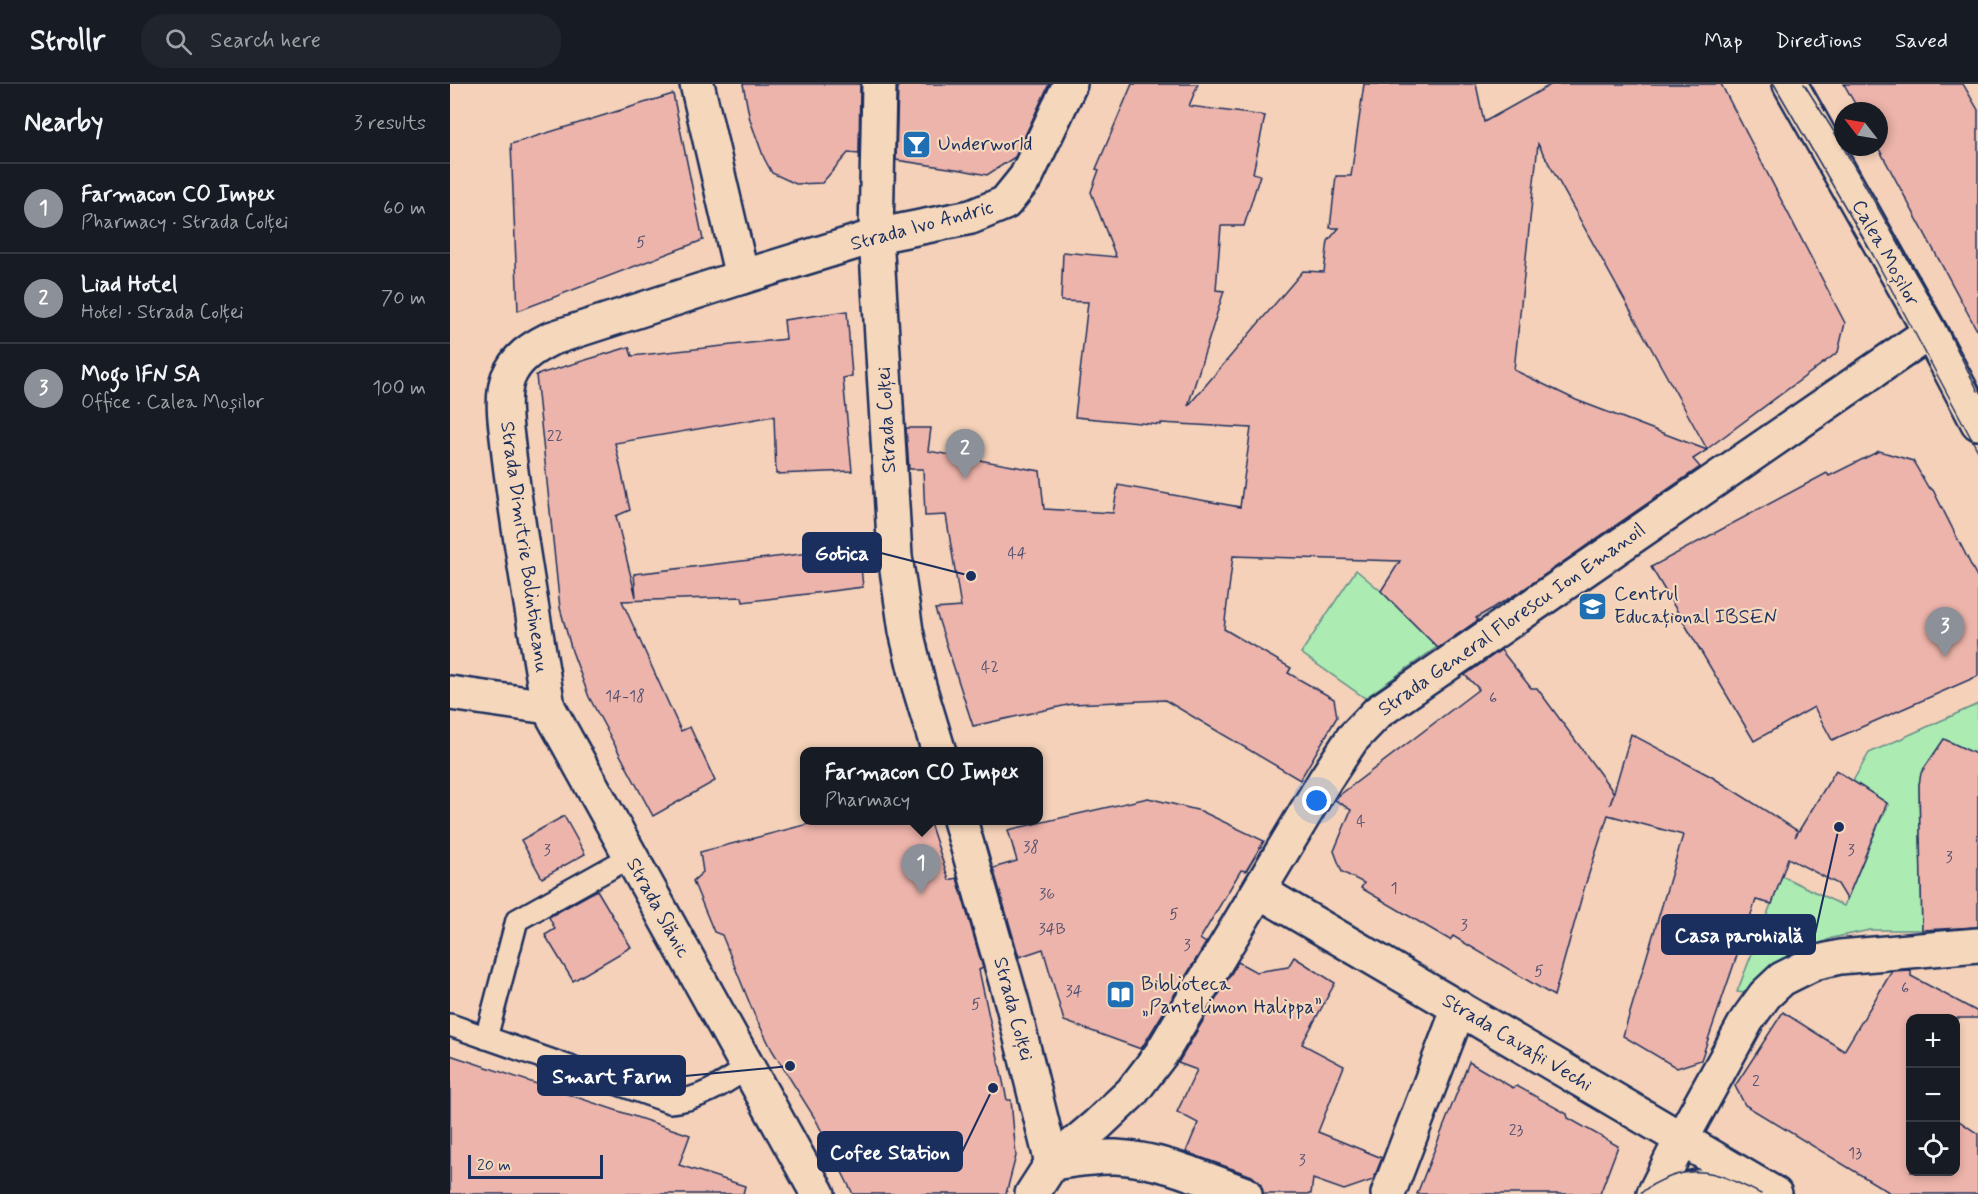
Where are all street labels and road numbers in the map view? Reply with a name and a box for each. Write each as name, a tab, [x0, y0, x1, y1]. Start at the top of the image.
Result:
street label: Strada Ivo Andric	[848, 194, 996, 258]
street label: Calea Moșilor	[1845, 195, 1926, 312]
street label: Strada Colței	[871, 366, 903, 474]
street label: Strada Dimitrie Bolintineanu	[493, 420, 555, 674]
street label: Strada General Florescu Ion Emanoil	[1373, 517, 1651, 723]
street label: Strada Slănic	[619, 853, 697, 963]
street label: Strada Colței	[986, 954, 1040, 1064]
street label: Strada Cavafii Vechi	[1437, 987, 1597, 1099]

